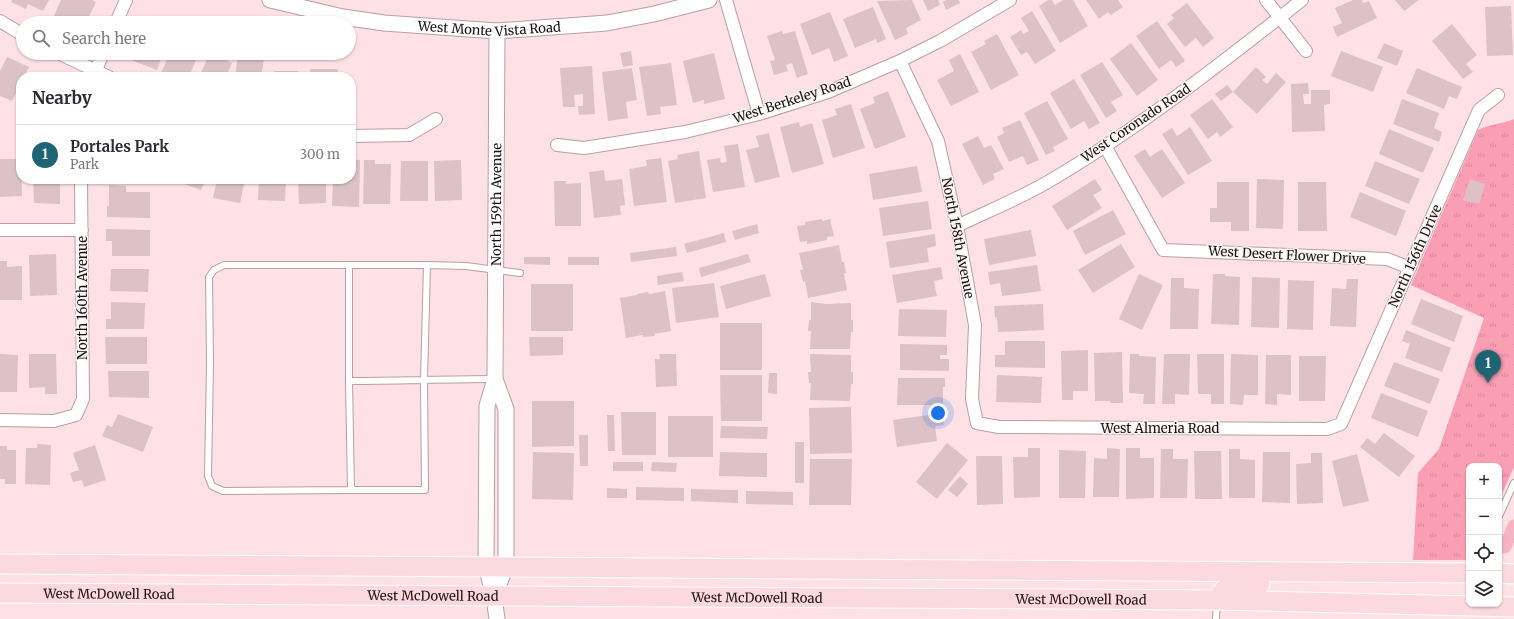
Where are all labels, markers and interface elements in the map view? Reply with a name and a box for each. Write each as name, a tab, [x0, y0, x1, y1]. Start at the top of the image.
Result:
search box	[16, 16, 356, 60]
street label: West Monte Vista Road	[416, 17, 562, 40]
icon: search	[30, 27, 52, 49]
text: Search here	[62, 29, 146, 48]
street label: West Berkeley Road	[730, 73, 853, 127]
street label: West Coronado Road	[1077, 80, 1194, 167]
text: Nearby	[32, 87, 92, 109]
text: Portales Park	[70, 137, 169, 156]
street label: North 159th Avenue	[487, 143, 505, 266]
text: 1	[42, 146, 48, 163]
text: 300 m	[300, 146, 340, 163]
text: Park	[70, 156, 99, 173]
street label: North 158th Avenue	[938, 176, 978, 300]
street label: North 156th Drive	[1385, 202, 1445, 310]
street label: North 160th Avenue	[74, 236, 91, 360]
street label: West Desert Flower Drive	[1207, 242, 1366, 268]
pin: 1	[1475, 350, 1501, 383]
your location	[928, 403, 948, 423]
street label: West Almeria Road	[1100, 420, 1219, 437]
map controls	[1466, 463, 1502, 607]
button: +	[1466, 463, 1502, 499]
button: −	[1466, 499, 1502, 535]
button: locate	[1466, 535, 1502, 571]
button: layers	[1466, 571, 1502, 607]
street label: West McDowell Road	[42, 585, 175, 603]
street label: West McDowell Road	[366, 587, 499, 604]
street label: West McDowell Road	[690, 588, 823, 606]
street label: West McDowell Road	[1014, 590, 1147, 608]

